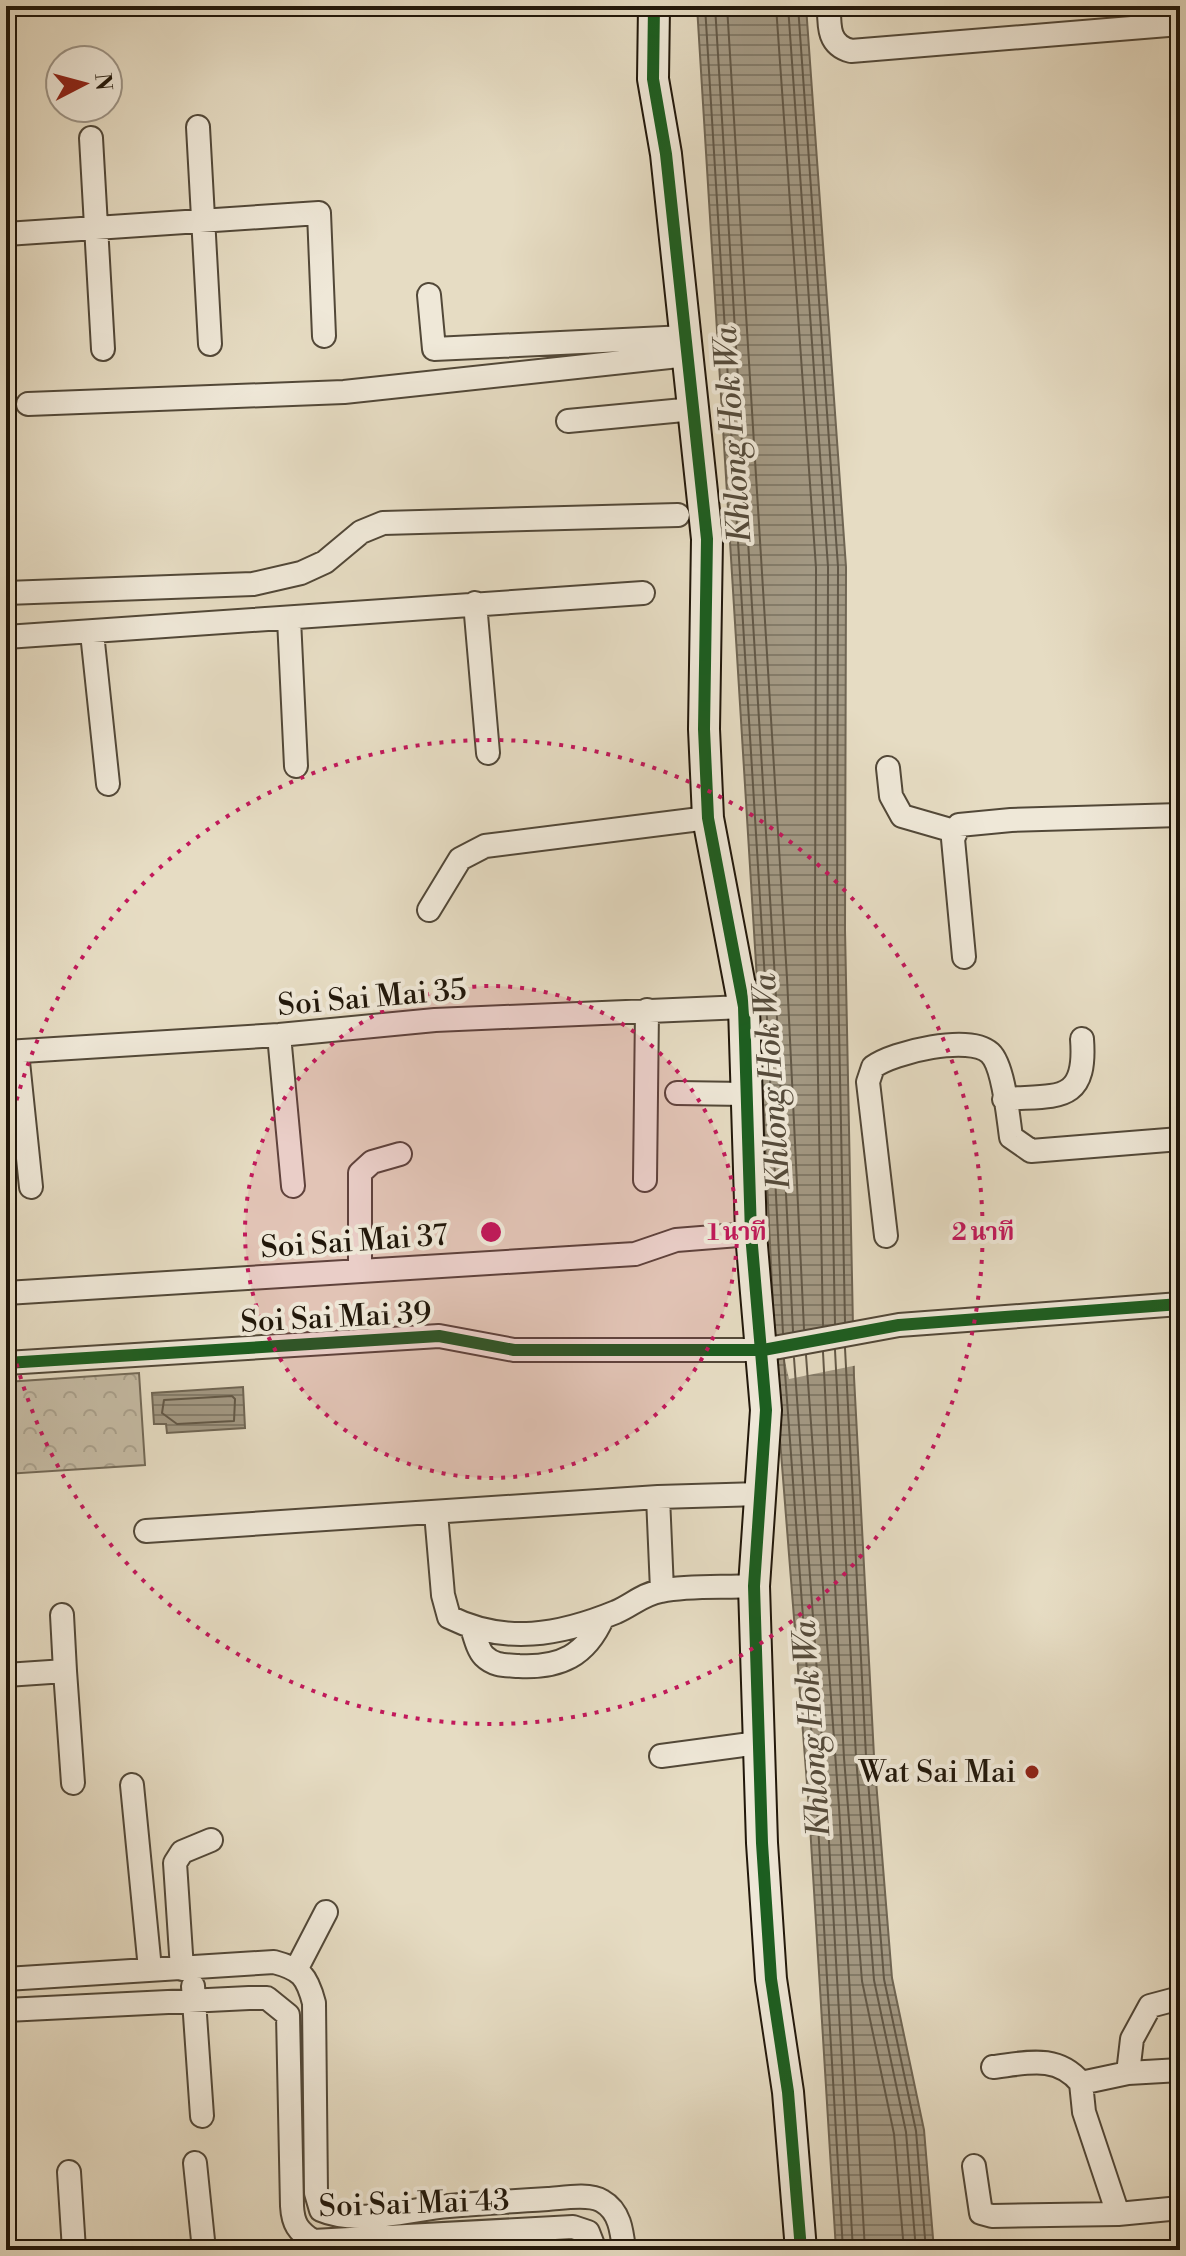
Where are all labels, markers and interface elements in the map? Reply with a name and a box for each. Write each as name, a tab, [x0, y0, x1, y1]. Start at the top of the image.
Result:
north arrow	[44, 44, 124, 124]
text: N	[88, 72, 117, 93]
water label: Khlong Hok Wa	[705, 325, 761, 545]
street label: Soi Sai Mai 35	[276, 971, 468, 1025]
water label: Khlong Hok Wa	[744, 972, 800, 1192]
street label: Soi Sai Mai 37	[259, 1217, 449, 1267]
centre of rings	[477, 1218, 505, 1246]
text: 1 นาที	[707, 1218, 767, 1248]
text: 2 นาที	[952, 1218, 1014, 1248]
street label: Soi Sai Mai 39	[240, 1294, 433, 1342]
water label: Khlong Hok Wa	[784, 1619, 840, 1839]
place label: Wat Sai Mai	[858, 1754, 1016, 1792]
marker: Wat Sai Mai	[1023, 1763, 1041, 1781]
street label: Soi Sai Mai 43	[318, 2182, 510, 2226]

